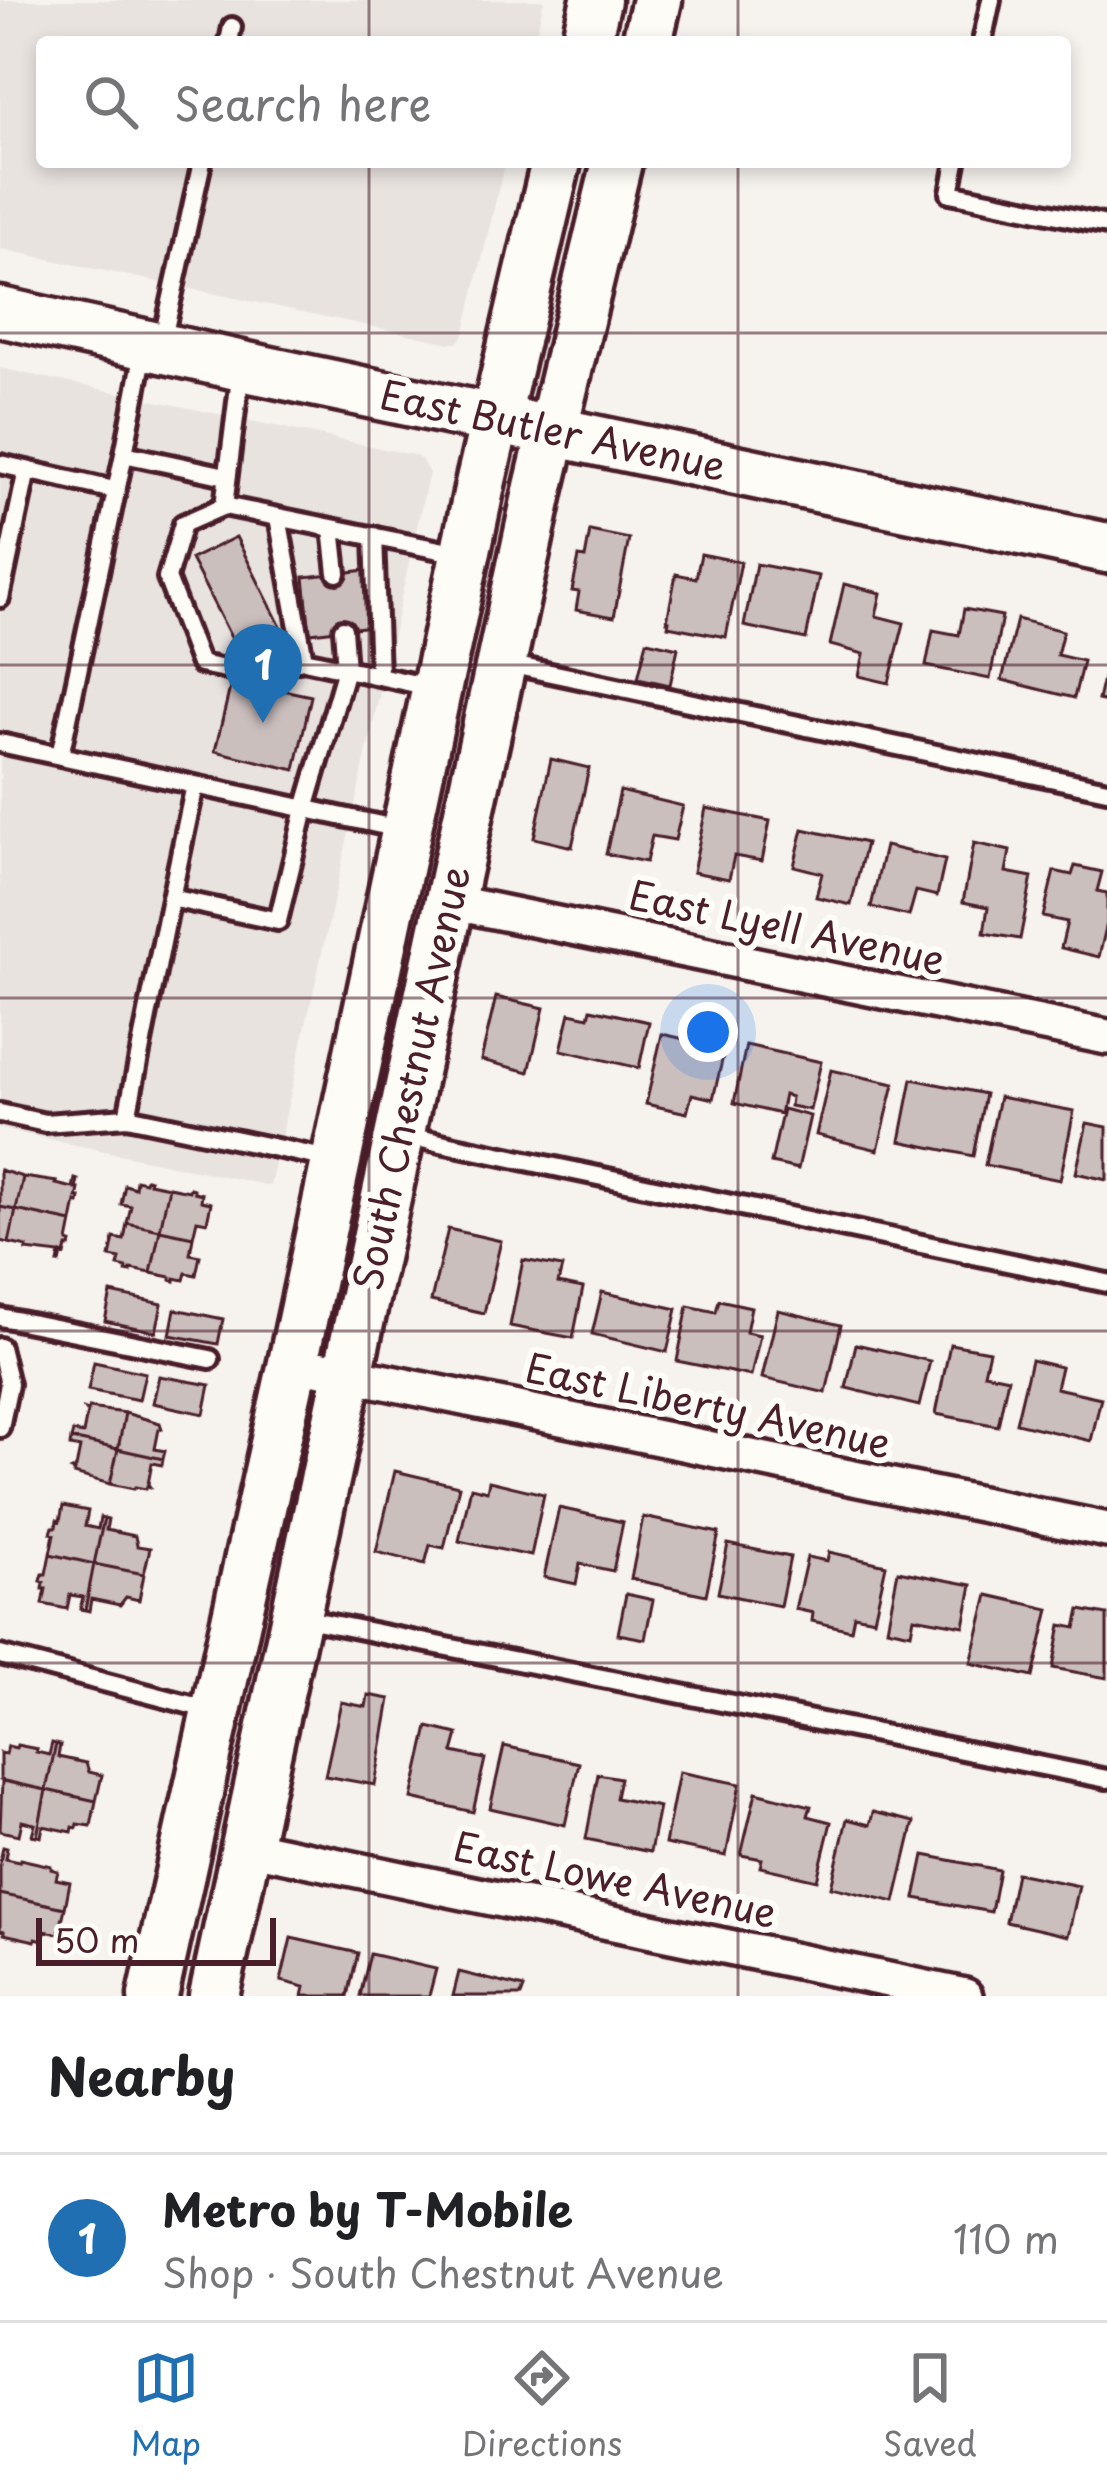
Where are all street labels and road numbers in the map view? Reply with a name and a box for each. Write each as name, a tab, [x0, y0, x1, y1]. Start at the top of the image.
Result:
street label: East Butler Avenue	[375, 363, 732, 494]
street label: South Chestnut Avenue	[336, 860, 483, 1295]
street label: East Lyell Avenue	[624, 863, 951, 988]
street label: East Liberty Avenue	[520, 1336, 897, 1471]
street label: East Lowe Avenue	[449, 1815, 782, 1941]

